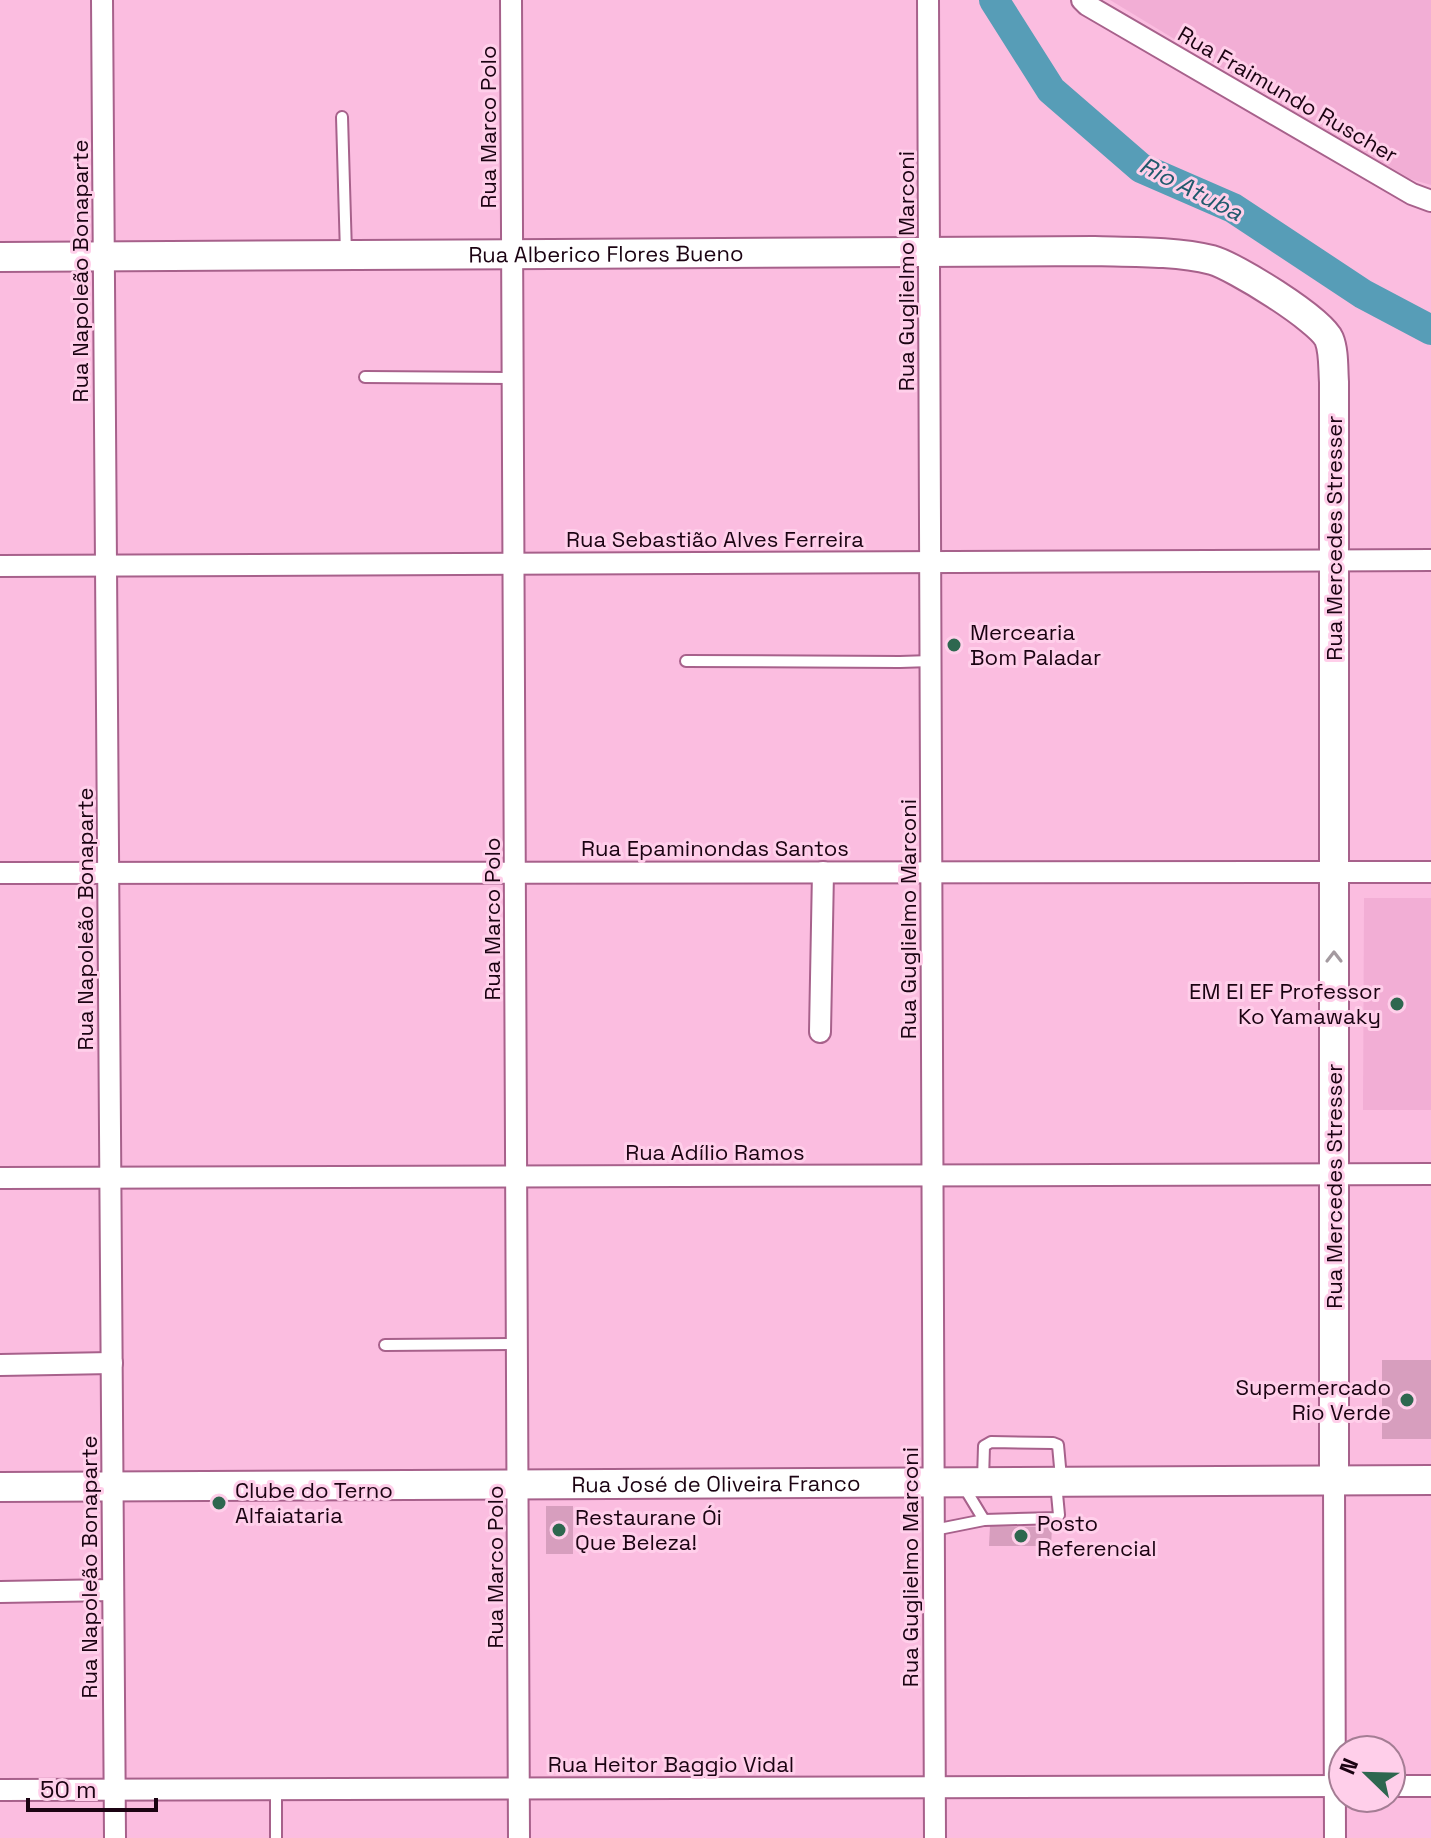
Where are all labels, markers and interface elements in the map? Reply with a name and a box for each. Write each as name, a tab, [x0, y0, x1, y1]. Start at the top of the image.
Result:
street label: Rua Fraimundo Ruscher	[1173, 19, 1403, 169]
street label: Rua Marco Polo	[474, 45, 502, 209]
street label: Rua Napoleão Bonaparte	[66, 140, 94, 402]
water label: Rio Atuba	[1135, 149, 1248, 228]
street label: Rua Guglielmo Marconi	[892, 151, 920, 391]
street label: Rua Alberico Flores Bueno	[468, 239, 744, 268]
street label: Rua Mercedes Stresser	[1320, 415, 1348, 661]
street label: Rua Sebastião Alves Ferreira	[566, 525, 864, 553]
place label: Mercearia Bom Paladar	[970, 618, 1101, 671]
marker: Mercearia Bom Paladar	[945, 636, 963, 654]
street label: Rua Napoleão Bonaparte	[71, 788, 99, 1050]
street label: Rua Guglielmo Marconi	[894, 799, 922, 1039]
street label: Rua Epaminondas Santos	[581, 834, 849, 862]
street label: Rua Marco Polo	[478, 837, 506, 1001]
one-way arrow	[1325, 950, 1343, 963]
place label: EM EI EF Professor Ko Yamawaky	[1189, 977, 1381, 1030]
marker: EM EI EF Professor Ko Yamawaky	[1388, 995, 1406, 1013]
street label: Rua Mercedes Stresser	[1320, 1063, 1348, 1309]
street label: Rua Adílio Ramos	[625, 1138, 805, 1166]
place label: Supermercado Rio Verde	[1235, 1373, 1391, 1426]
marker: Supermercado Rio Verde	[1398, 1391, 1416, 1409]
street label: Rua Napoleão Bonaparte	[75, 1436, 103, 1698]
street label: Rua Guglielmo Marconi	[896, 1447, 924, 1687]
street label: Rua José de Oliveira Franco	[571, 1469, 861, 1498]
place label: Clube do Terno Alfaiataria	[235, 1476, 393, 1529]
street label: Rua Marco Polo	[481, 1485, 509, 1649]
marker: Clube do Terno Alfaiataria	[210, 1494, 228, 1512]
place label: Restaurane Ói Que Beleza!	[575, 1503, 722, 1556]
place label: Posto Referencial	[1037, 1509, 1157, 1562]
marker: Restaurane Ói Que Beleza!	[550, 1521, 568, 1539]
marker: Posto Referencial	[1012, 1527, 1030, 1545]
north arrow	[1327, 1734, 1407, 1814]
street label: Rua Heitor Baggio Vidal	[548, 1750, 794, 1778]
text: N	[1333, 1754, 1364, 1778]
scale bar	[28, 1762, 156, 1812]
text: 50 m	[40, 1774, 97, 1805]

